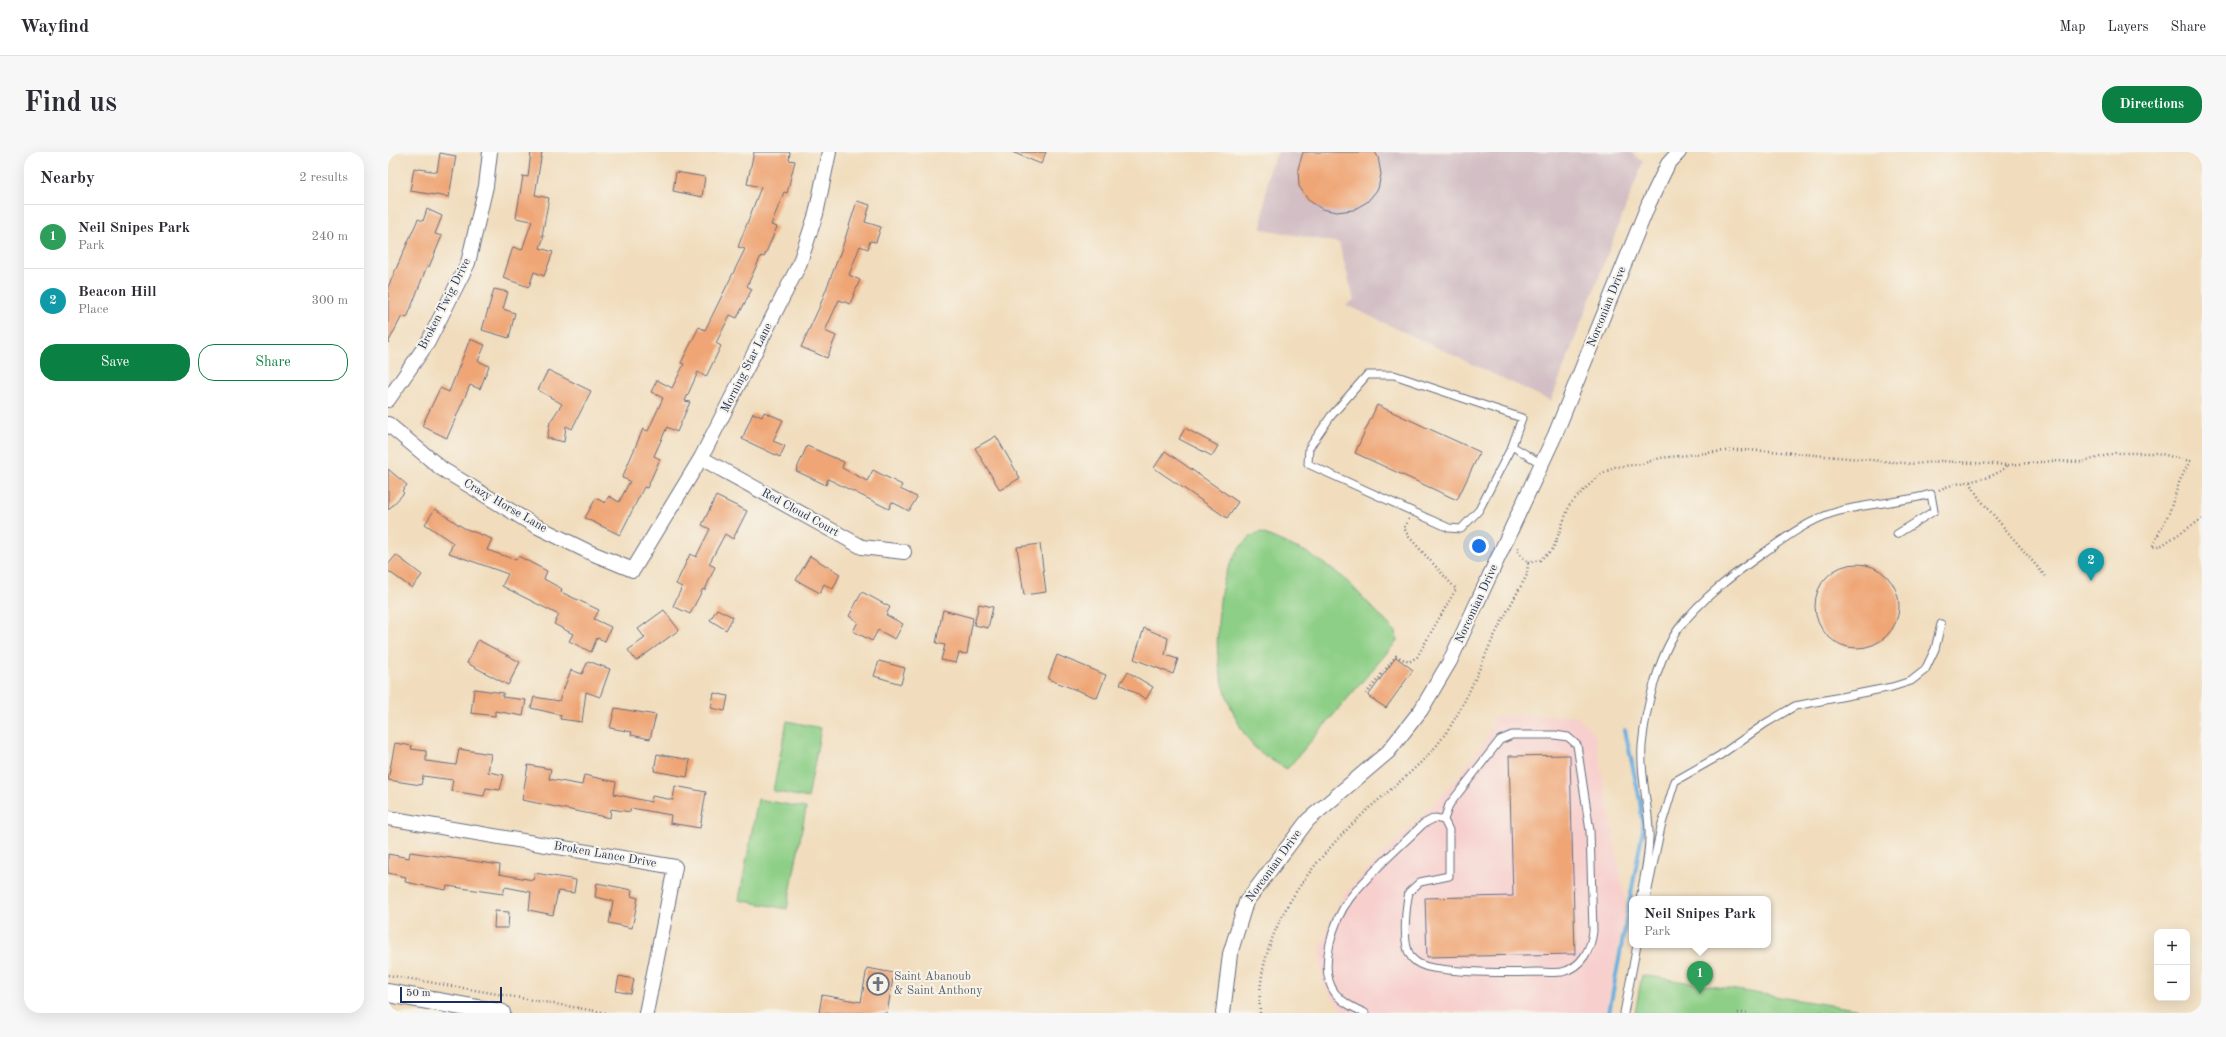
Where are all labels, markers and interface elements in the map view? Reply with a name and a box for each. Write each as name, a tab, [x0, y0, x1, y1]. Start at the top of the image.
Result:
text: Wayfind	[20, 18, 89, 37]
text: Map	[2060, 20, 2086, 34]
text: Layers	[2108, 20, 2149, 34]
text: Share	[2171, 20, 2206, 34]
button: Directions	[2102, 86, 2202, 123]
text: Find us	[24, 90, 117, 118]
text: Nearby	[40, 170, 95, 187]
text: 2 results	[299, 171, 348, 184]
text: Neil Snipes Park	[78, 221, 190, 236]
text: 1	[49, 230, 57, 243]
text: 240 m	[311, 230, 348, 243]
text: Park	[78, 239, 105, 252]
street label: Broken Twig Drive	[417, 256, 473, 352]
street label: Norconian Drive	[1585, 265, 1629, 349]
text: Beacon Hill	[78, 285, 157, 300]
text: 2	[49, 294, 57, 307]
text: 300 m	[311, 294, 348, 307]
text: Place	[78, 303, 108, 316]
street label: Morning Star Lane	[719, 321, 775, 415]
button: Save	[40, 344, 190, 381]
button: Share	[198, 344, 348, 381]
street label: Crazy Horse Lane	[461, 477, 549, 535]
street label: Red Cloud Court	[759, 487, 841, 539]
your location	[1469, 536, 1489, 556]
pin: 2	[2078, 548, 2104, 581]
street label: Norconian Drive	[1453, 562, 1501, 645]
street label: Norconian Drive	[1244, 827, 1304, 904]
street label: Broken Lance Drive	[553, 840, 658, 870]
popup	[1629, 896, 1771, 948]
text: Neil Snipes Park	[1644, 907, 1756, 922]
text: Park	[1644, 925, 1671, 938]
map controls	[2154, 929, 2190, 1001]
button: +	[2154, 929, 2190, 965]
pin: 1	[1687, 961, 1713, 994]
button: −	[2154, 965, 2190, 1001]
church icon: Saint Abanoub & Saint Anthony	[865, 971, 891, 997]
place label: Saint Abanoub & Saint Anthony	[894, 971, 983, 997]
scale bar	[400, 985, 502, 1004]
text: 50 m	[406, 988, 431, 999]

